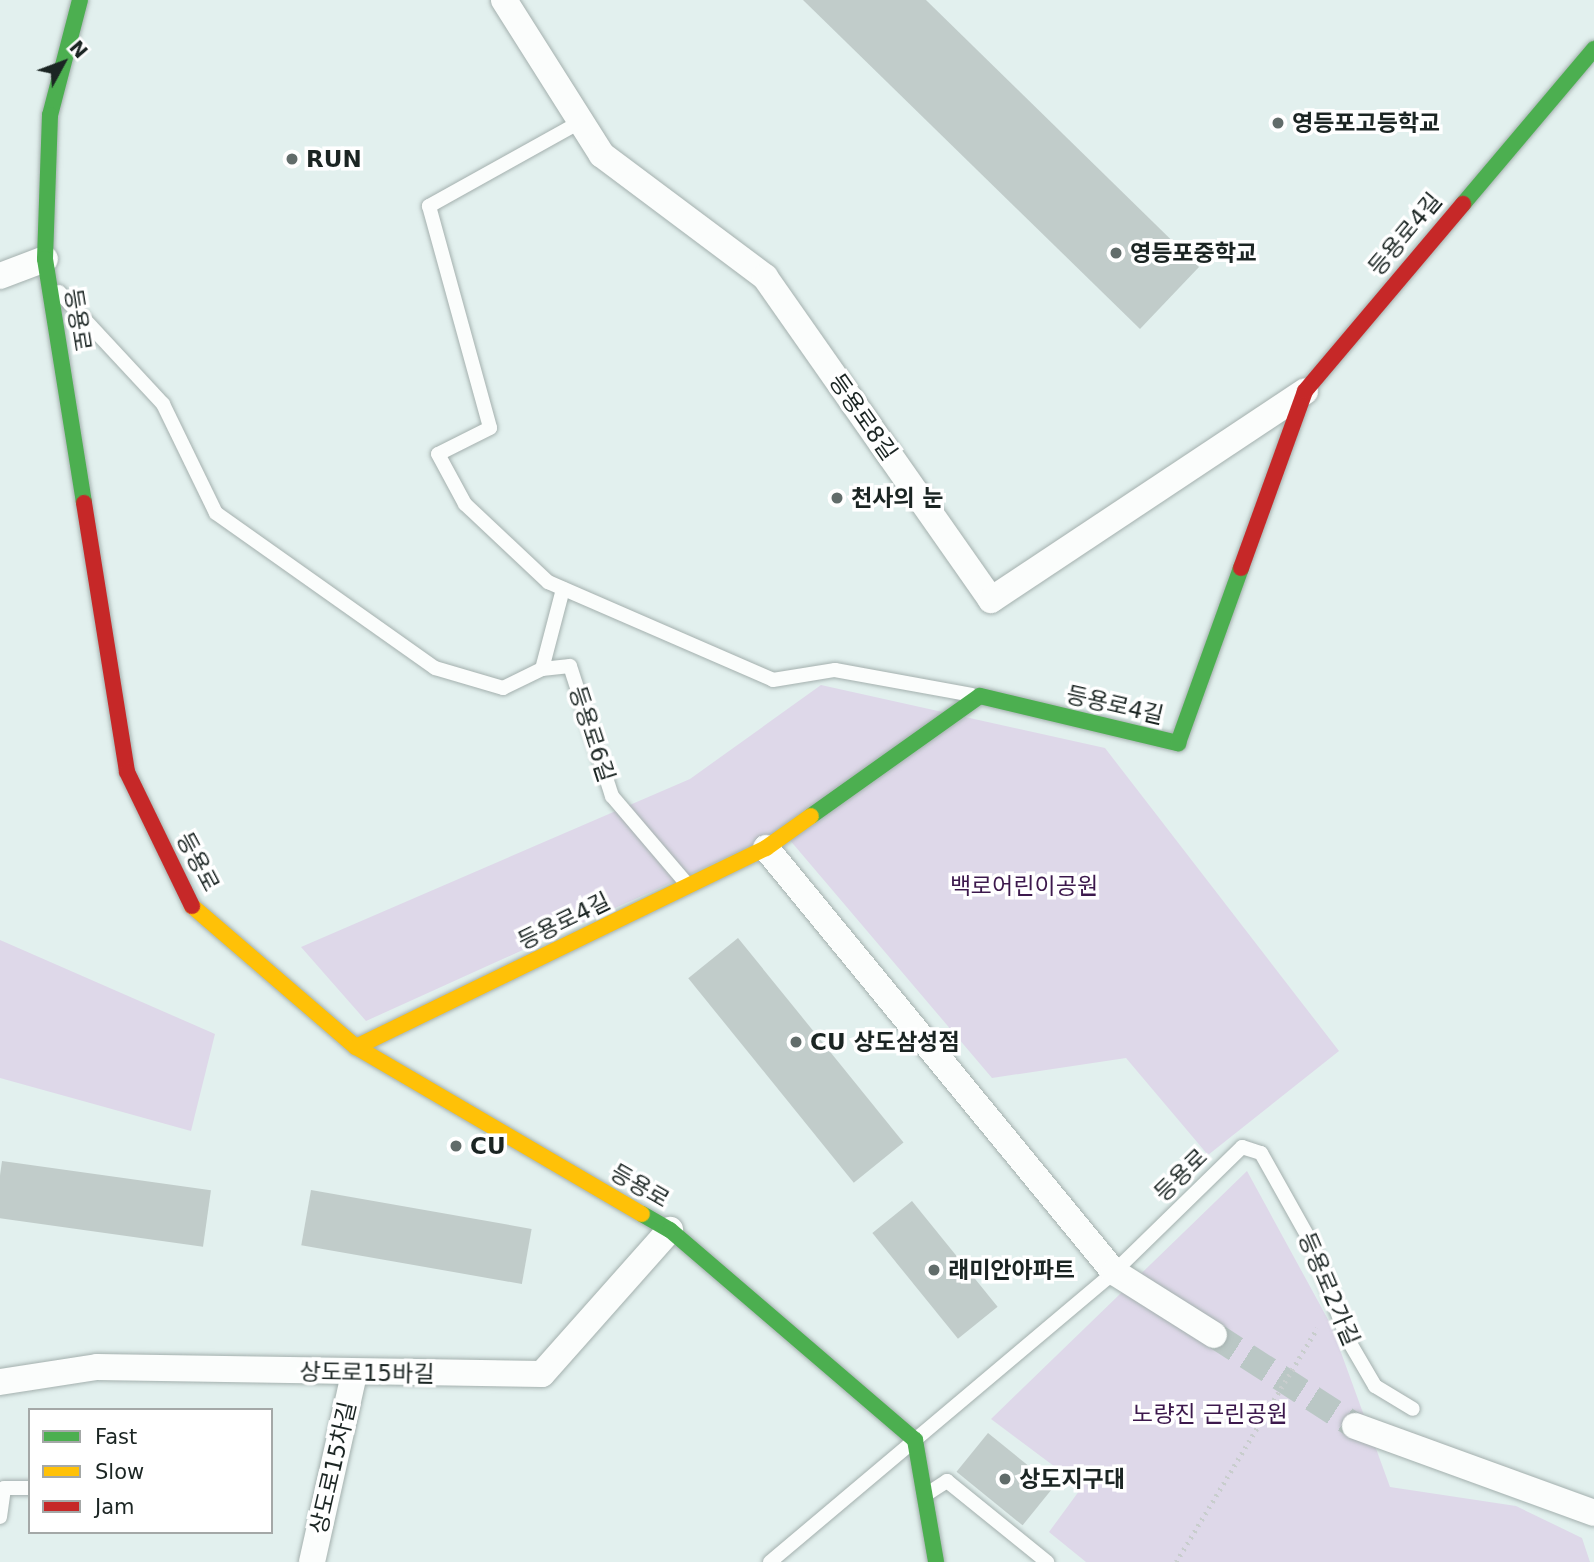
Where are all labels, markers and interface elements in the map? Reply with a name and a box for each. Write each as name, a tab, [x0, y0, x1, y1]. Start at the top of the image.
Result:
north arrow	[28, 28, 98, 98]
text: N	[65, 36, 92, 62]
place label: 영등포고등학교	[1292, 109, 1440, 137]
marker: 영등포고등학교	[1270, 115, 1286, 131]
place label: RUN	[306, 145, 362, 173]
marker: RUN	[284, 151, 300, 167]
street label: 등용로4길	[1363, 187, 1447, 281]
place label: 영등포중학교	[1130, 239, 1257, 267]
marker: 영등포중학교	[1108, 245, 1124, 261]
street label: 등용로	[59, 286, 97, 354]
street label: 등용로8길	[823, 368, 903, 466]
place label: 천사의 눈	[851, 484, 944, 512]
marker: 천사의 눈	[829, 490, 845, 506]
street label: 등용로4길	[1064, 680, 1166, 730]
street label: 등용로6길	[564, 683, 620, 785]
street label: 등용로	[171, 827, 225, 897]
park label: 백로어린이공원	[950, 872, 1098, 900]
street label: 등용로4길	[513, 887, 615, 955]
place label: CU 상도삼성점	[810, 1028, 959, 1056]
marker: CU 상도삼성점	[788, 1034, 804, 1050]
place label: CU	[470, 1132, 506, 1160]
marker: CU	[448, 1138, 464, 1154]
street label: 등용로	[1149, 1143, 1213, 1207]
street label: 등용로	[606, 1158, 674, 1214]
street label: 등용로2가길	[1293, 1228, 1365, 1350]
place label: 래미안아파트	[948, 1256, 1075, 1284]
marker: 래미안아파트	[926, 1262, 942, 1278]
street label: 상도로15바길	[299, 1358, 435, 1388]
street label: 상도로15차길	[304, 1399, 362, 1537]
park label: 노량진 근린공원	[1132, 1400, 1288, 1428]
legend	[28, 1408, 273, 1534]
text: Fast	[95, 1425, 137, 1449]
text: Slow	[95, 1460, 144, 1484]
place label: 상도지구대	[1019, 1465, 1125, 1493]
marker: 상도지구대	[997, 1471, 1013, 1487]
text: Jam	[95, 1495, 135, 1519]

